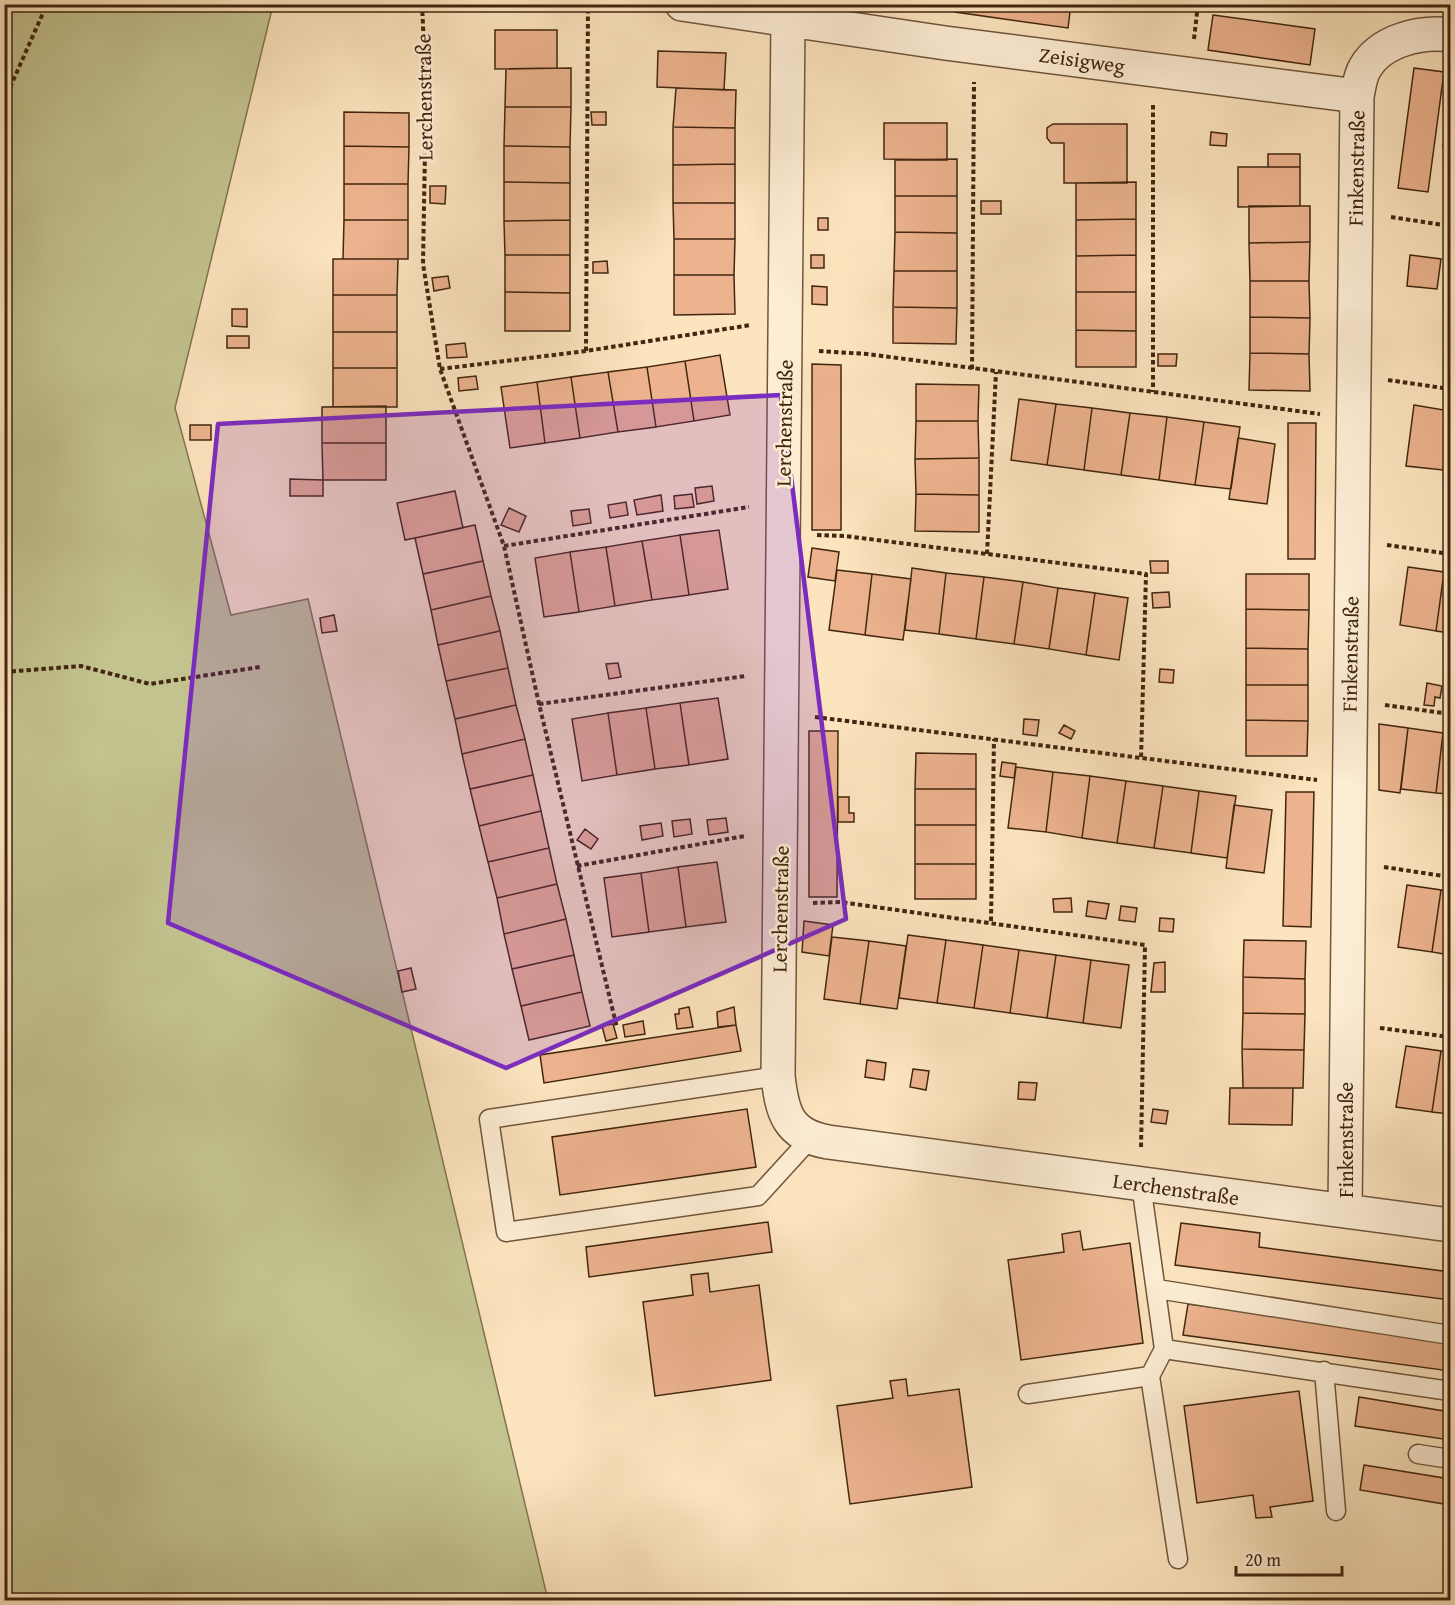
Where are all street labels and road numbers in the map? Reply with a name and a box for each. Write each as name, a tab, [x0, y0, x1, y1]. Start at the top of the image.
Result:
street label: Lerchenstraße	[407, 33, 441, 161]
street label: Zeisigweg	[1037, 39, 1127, 81]
street label: Finkenstraße	[1339, 110, 1373, 226]
street label: Lerchenstraße	[767, 359, 801, 487]
street label: Finkenstraße	[1333, 596, 1367, 712]
street label: Lerchenstraße	[763, 845, 797, 973]
street label: Finkenstraße	[1330, 1082, 1361, 1198]
street label: Lerchenstraße	[1111, 1165, 1241, 1213]

